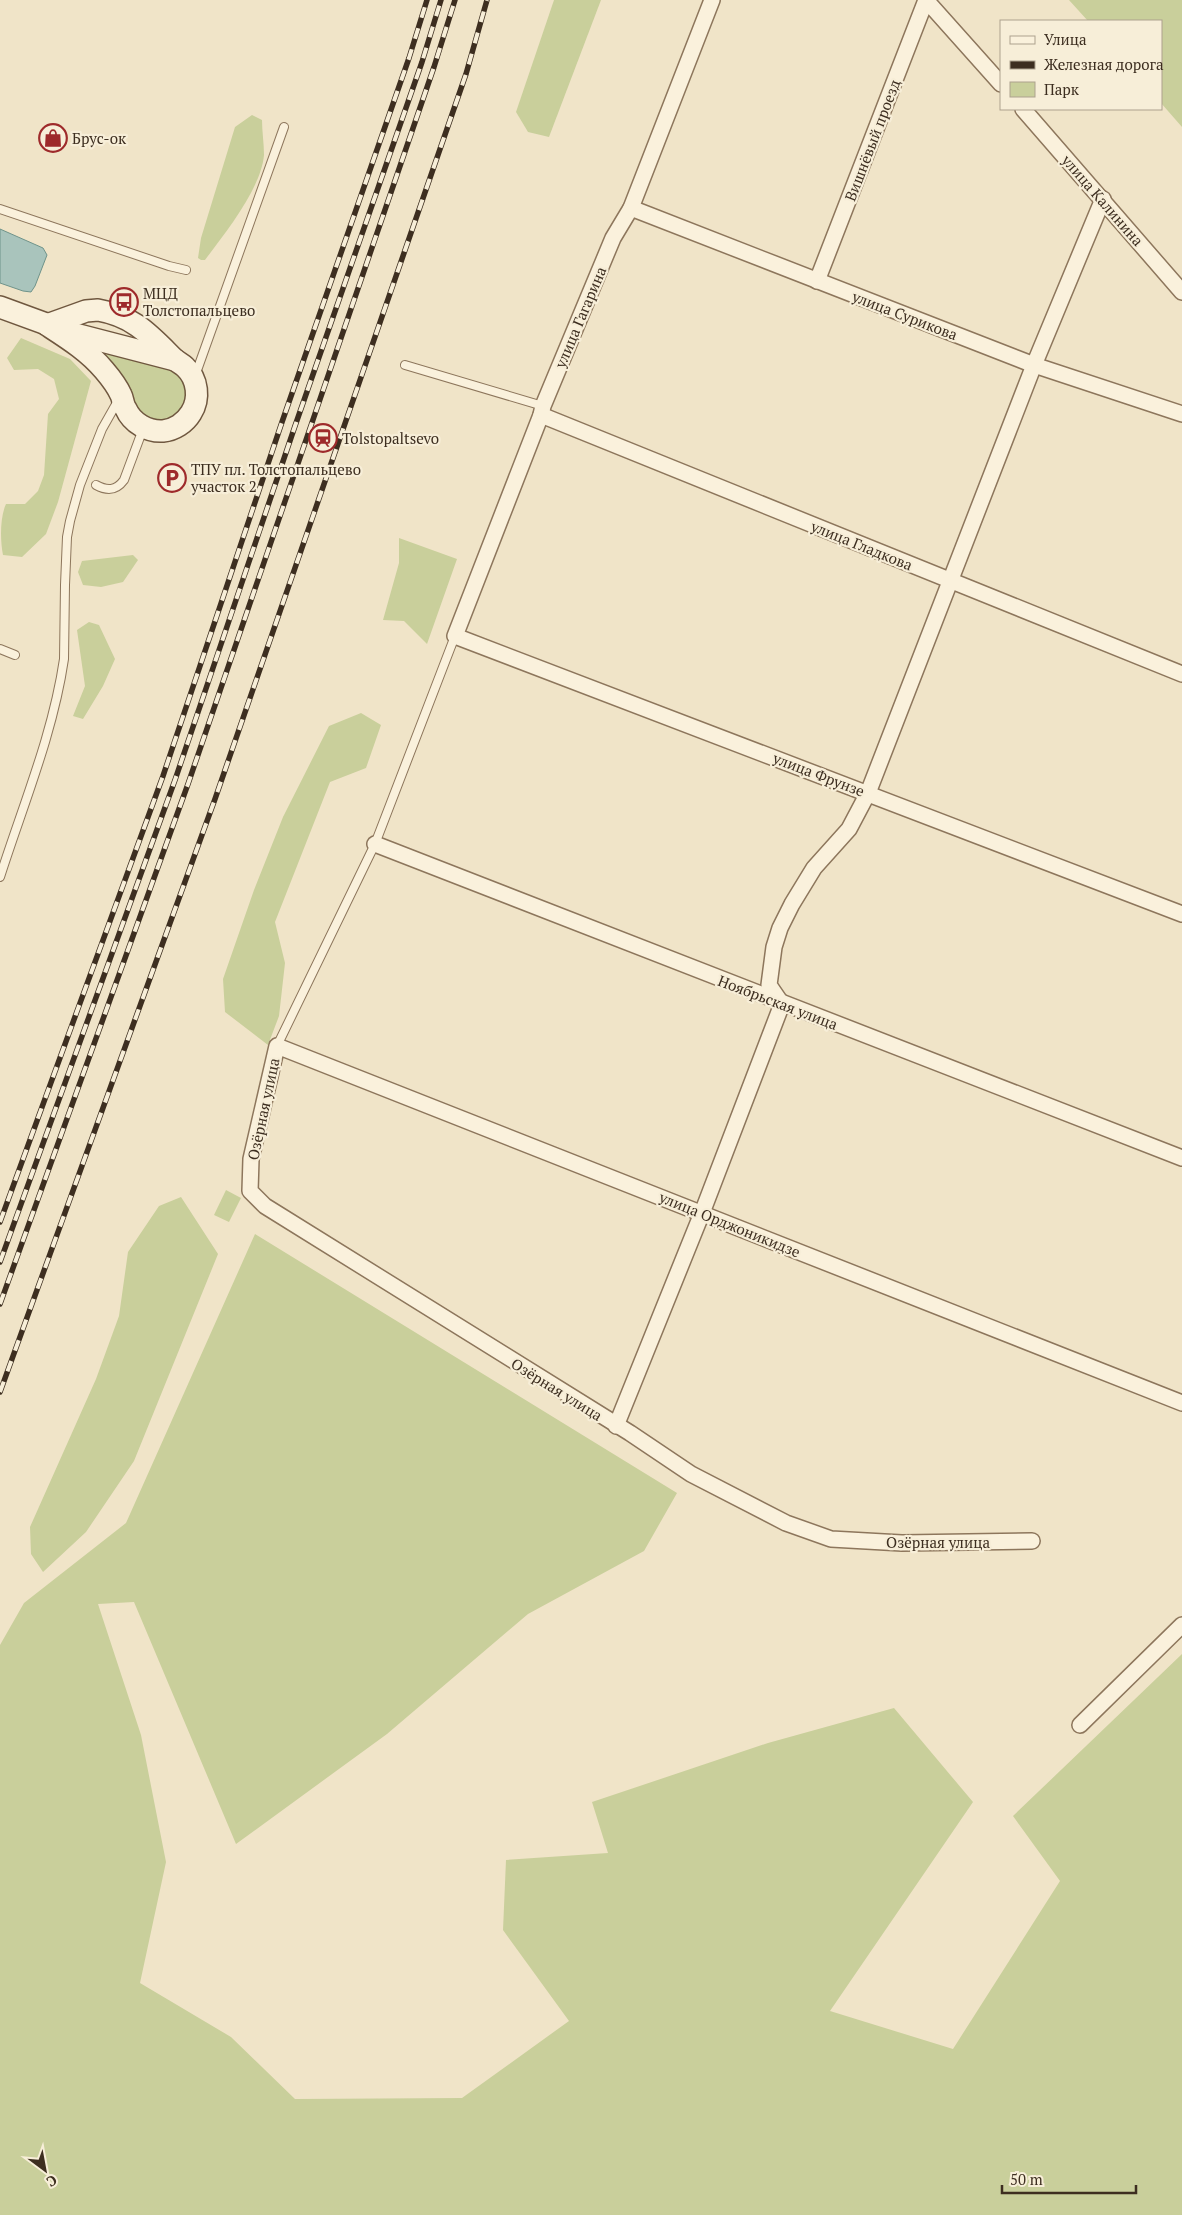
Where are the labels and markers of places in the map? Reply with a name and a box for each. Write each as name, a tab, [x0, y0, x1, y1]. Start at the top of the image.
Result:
shop icon: Брус-ок	[38, 123, 68, 153]
place label: Брус-ок	[72, 128, 127, 148]
place label: МЦД Толстопальцево	[143, 283, 255, 320]
bus stop icon: МЦД Толстопальцево	[109, 287, 139, 317]
station icon: Tolstopaltsevo	[308, 423, 338, 453]
place label: Tolstopaltsevo	[342, 428, 439, 448]
place label: ТПУ пл. Толстопальцево участок 2	[190, 459, 361, 496]
parking icon: ТПУ пл. Толстопальцево участок 2	[157, 463, 187, 493]

